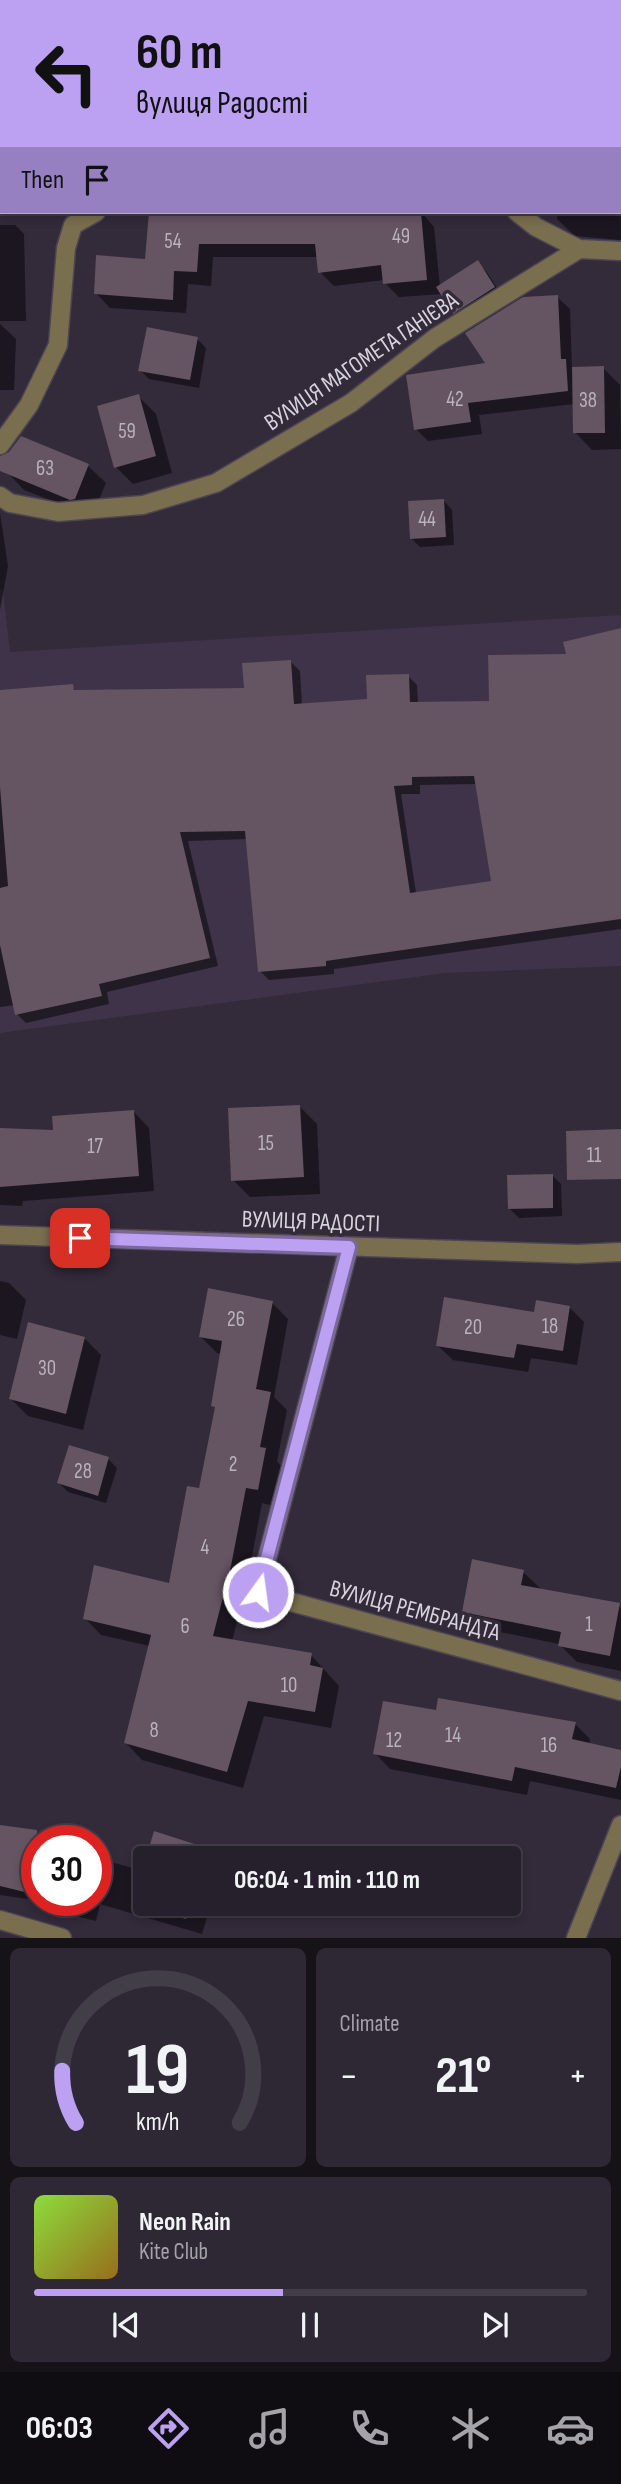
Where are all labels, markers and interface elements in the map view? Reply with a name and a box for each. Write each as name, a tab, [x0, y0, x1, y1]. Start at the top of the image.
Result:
text: 60 m	[136, 24, 223, 83]
icon: left	[21, 28, 112, 119]
text: вулиця Радості	[136, 84, 308, 123]
icon: arrive	[78, 161, 116, 199]
text: Then	[21, 165, 64, 196]
house number: 49	[392, 224, 410, 249]
house number: 54	[164, 229, 182, 254]
street label: ВУЛИЦЯ МАГОМЕТА ГАНІЄВА	[259, 285, 464, 437]
house number: 42	[446, 387, 464, 412]
house number: 38	[579, 388, 597, 413]
house number: 59	[118, 419, 136, 444]
house number: 63	[36, 456, 54, 481]
house number: 44	[418, 507, 436, 532]
house number: 15	[258, 1131, 274, 1156]
house number: 17	[87, 1134, 103, 1159]
house number: 11	[587, 1143, 602, 1168]
street label: ВУЛИЦЯ РАДОСТІ	[241, 1205, 381, 1238]
pin	[50, 1208, 110, 1268]
icon: arrive	[61, 1219, 99, 1257]
house number: 26	[227, 1307, 245, 1332]
house number: 18	[542, 1314, 558, 1339]
house number: 20	[464, 1315, 482, 1340]
house number: 30	[38, 1356, 56, 1381]
house number: 2	[229, 1452, 237, 1477]
house number: 28	[74, 1459, 92, 1484]
house number: 4	[201, 1535, 210, 1560]
position arrow	[221, 1555, 295, 1629]
street label: ВУЛИЦЯ РЕМБРАНДТА	[326, 1574, 504, 1647]
house number: 1	[585, 1612, 593, 1637]
house number: 6	[180, 1614, 190, 1639]
house number: 10	[281, 1673, 297, 1698]
house number: 8	[149, 1718, 159, 1743]
house number: 14	[445, 1723, 461, 1748]
house number: 12	[386, 1728, 402, 1753]
house number: 16	[541, 1733, 557, 1758]
speed limit sign: 30	[21, 1825, 112, 1916]
text: 06:04 · 1 min · 110 m	[234, 1865, 420, 1896]
text: Climate	[340, 2010, 399, 2038]
text: 19	[126, 2028, 189, 2116]
text: 21°	[435, 2045, 491, 2108]
text: −	[340, 2054, 358, 2099]
text: +	[568, 2054, 587, 2099]
text: km/h	[136, 2107, 179, 2138]
text: Neon Rain	[139, 2207, 231, 2238]
text: Kite Club	[139, 2238, 208, 2266]
icon: previous	[107, 2306, 145, 2344]
icon: pause	[291, 2306, 329, 2344]
icon: next	[476, 2306, 514, 2344]
icon: directions	[144, 2404, 193, 2453]
icon: music	[245, 2404, 294, 2453]
icon: phone	[345, 2404, 394, 2453]
icon: climate	[446, 2404, 495, 2453]
icon: car	[546, 2404, 595, 2453]
text: 06:03	[26, 2409, 93, 2448]

